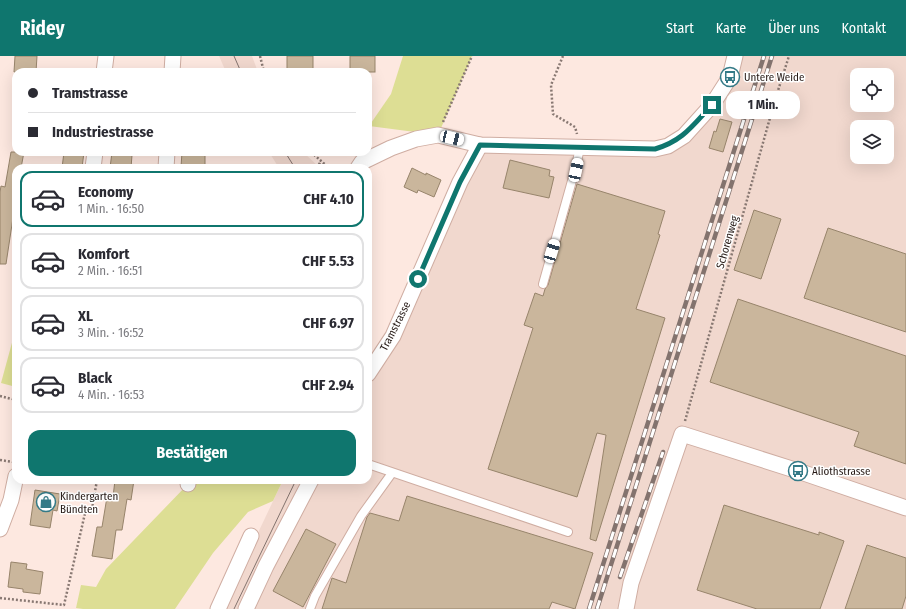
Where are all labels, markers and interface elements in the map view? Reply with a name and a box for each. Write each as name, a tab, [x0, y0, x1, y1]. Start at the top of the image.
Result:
text: Ridey	[20, 17, 64, 40]
text: Start	[666, 20, 694, 37]
text: Karte	[716, 20, 746, 37]
text: Über uns	[768, 20, 820, 37]
text: Kontakt	[842, 20, 886, 37]
bus stop icon: Untere Weide	[719, 66, 741, 88]
map controls	[850, 68, 894, 164]
button: locate	[850, 68, 894, 112]
place label: Untere Weide	[744, 71, 804, 84]
text: Tramstrasse	[52, 84, 128, 102]
callout: 1 Min.	[726, 91, 800, 119]
route end	[703, 96, 721, 114]
text: 1 Min.	[748, 97, 778, 112]
button: layers	[850, 120, 894, 164]
text: Industriestrasse	[52, 123, 154, 141]
car	[439, 129, 465, 147]
car	[568, 157, 584, 183]
icon: car	[30, 181, 66, 217]
text: Economy	[78, 183, 133, 201]
text: CHF 4.10	[303, 190, 354, 208]
text: 1 Min. · 16:50	[78, 201, 144, 216]
street label: Schorenweg	[714, 213, 741, 270]
car	[543, 238, 561, 264]
icon: car	[30, 243, 66, 279]
text: Komfort	[78, 245, 129, 263]
text: CHF 5.53	[302, 252, 354, 270]
text: 2 Min. · 16:51	[78, 263, 143, 278]
route start	[409, 270, 427, 288]
street label: Tramstrasse	[377, 299, 413, 353]
icon: car	[30, 305, 66, 341]
text: XL	[78, 307, 93, 325]
text: CHF 6.97	[302, 314, 354, 332]
text: 3 Min. · 16:52	[78, 325, 144, 340]
icon: car	[30, 367, 66, 403]
text: Black	[78, 369, 112, 387]
text: CHF 2.94	[302, 376, 354, 394]
text: 4 Min. · 16:53	[78, 387, 144, 402]
button: Bestätigen	[28, 430, 356, 476]
bus stop icon: Aliothstrasse	[787, 460, 809, 482]
place label: Aliothstrasse	[812, 465, 870, 478]
place label: Kindergarten Bündten	[60, 490, 118, 516]
shop icon: Kindergarten Bündten	[35, 491, 57, 513]

